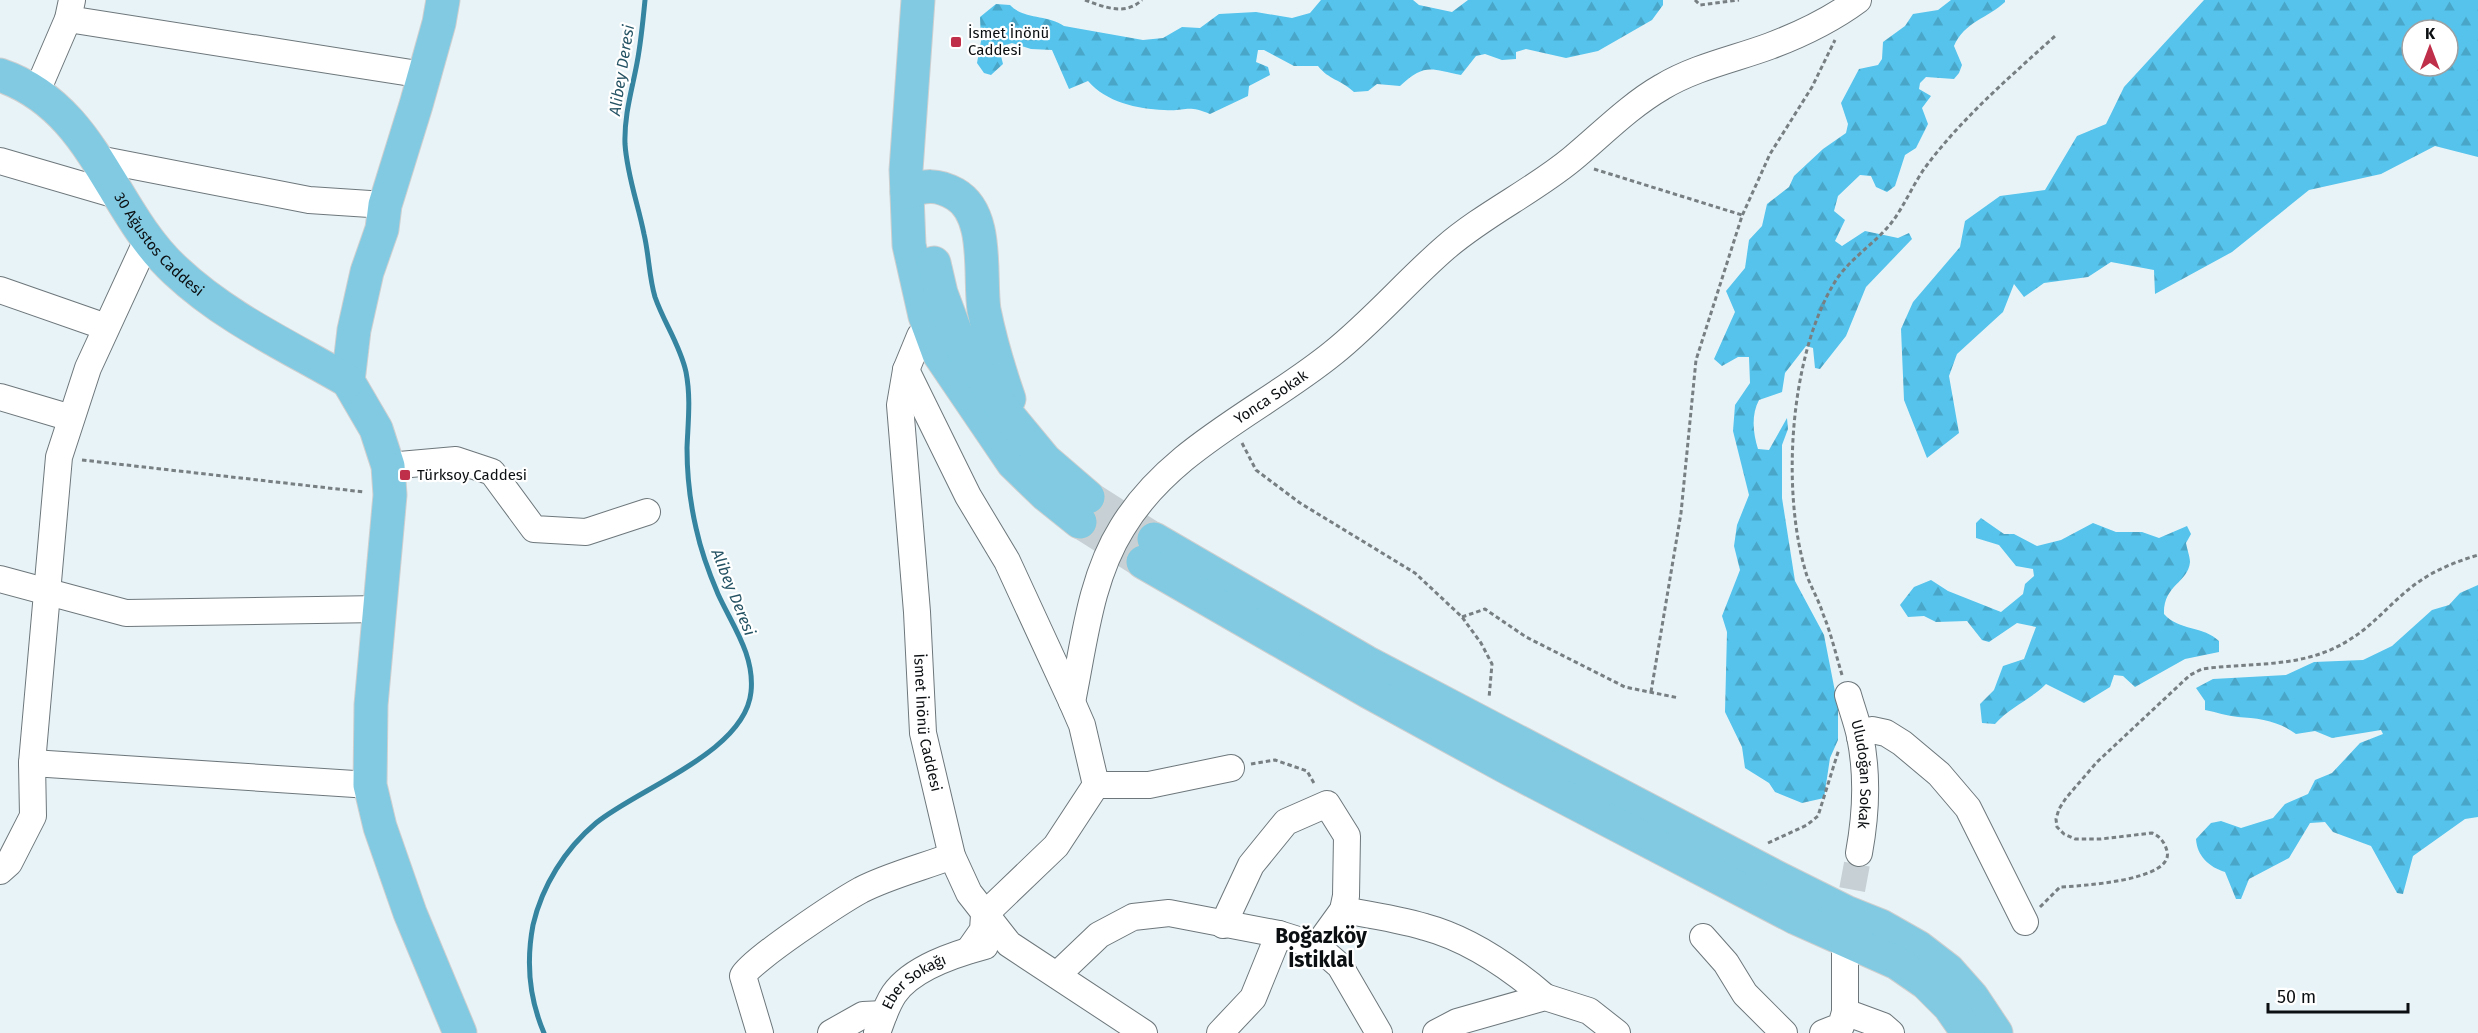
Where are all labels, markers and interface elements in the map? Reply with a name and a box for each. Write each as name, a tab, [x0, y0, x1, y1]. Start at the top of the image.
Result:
north arrow	[2400, 18, 2460, 78]
water label: Alibey Deresi	[605, 23, 638, 118]
place label: İsmet İnönü Caddesi	[968, 24, 1049, 59]
text: K	[2425, 24, 2436, 43]
marker: İsmet İnönü Caddesi	[949, 35, 963, 49]
street label: 30 Ağustos Caddesi	[110, 189, 207, 300]
street label: Yonca Sokak	[1231, 366, 1311, 428]
place label: Türksoy Caddesi	[417, 466, 527, 484]
marker: Türksoy Caddesi	[398, 468, 412, 482]
water label: Alibey Deresi	[707, 545, 760, 639]
street label: İsmet İnönü Caddesi	[910, 653, 945, 793]
street label: Uludoğan Sokak	[1847, 718, 1874, 830]
district label: Boğazköy İstiklal	[1275, 923, 1367, 973]
street label: Eber Sokağı	[878, 950, 949, 1012]
scale bar	[2268, 976, 2408, 1014]
text: 50 m	[2277, 986, 2316, 1008]

